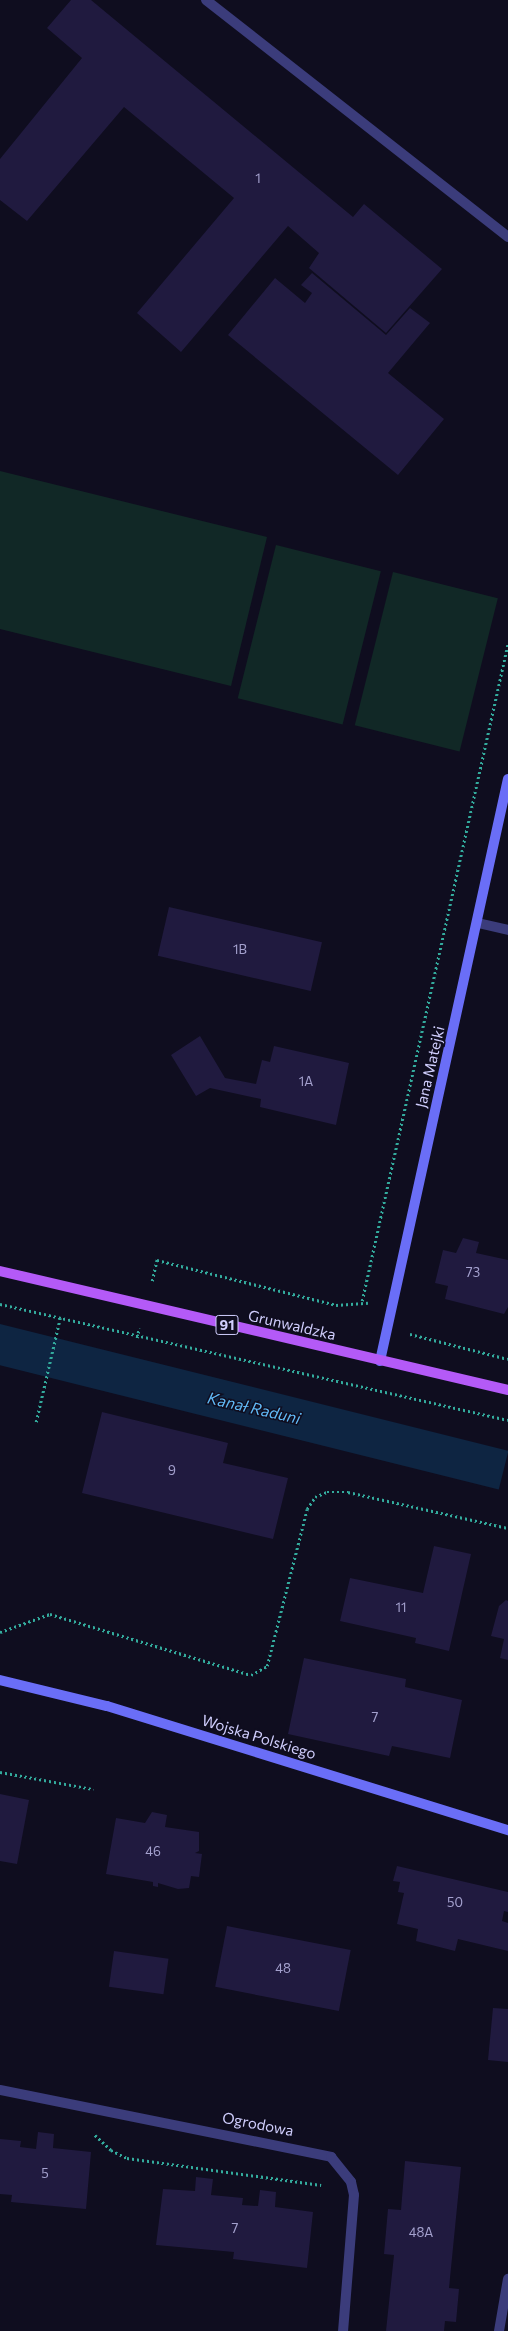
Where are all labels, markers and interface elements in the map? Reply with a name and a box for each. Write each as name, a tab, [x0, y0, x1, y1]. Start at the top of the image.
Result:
house number: 1	[255, 170, 261, 186]
house number: 1B	[233, 941, 247, 957]
street label: Jana Matejki	[412, 1024, 448, 1110]
house number: 1A	[299, 1073, 313, 1089]
house number: 73	[466, 1264, 480, 1280]
street label: Grunwaldzka	[246, 1306, 338, 1344]
road number: 91	[215, 1313, 239, 1337]
water label: Kanał Raduni	[206, 1388, 302, 1428]
house number: 9	[168, 1462, 176, 1478]
house number: 11	[395, 1599, 407, 1615]
house number: 7	[372, 1709, 378, 1725]
street label: Wojska Polskiego	[200, 1711, 318, 1763]
house number: 46	[145, 1843, 161, 1859]
house number: 50	[447, 1894, 463, 1910]
house number: 48	[275, 1960, 291, 1976]
street label: Ogrodowa	[221, 2108, 295, 2140]
house number: 5	[41, 2165, 49, 2181]
house number: 7	[232, 2220, 238, 2236]
house number: 48A	[409, 2224, 433, 2240]

